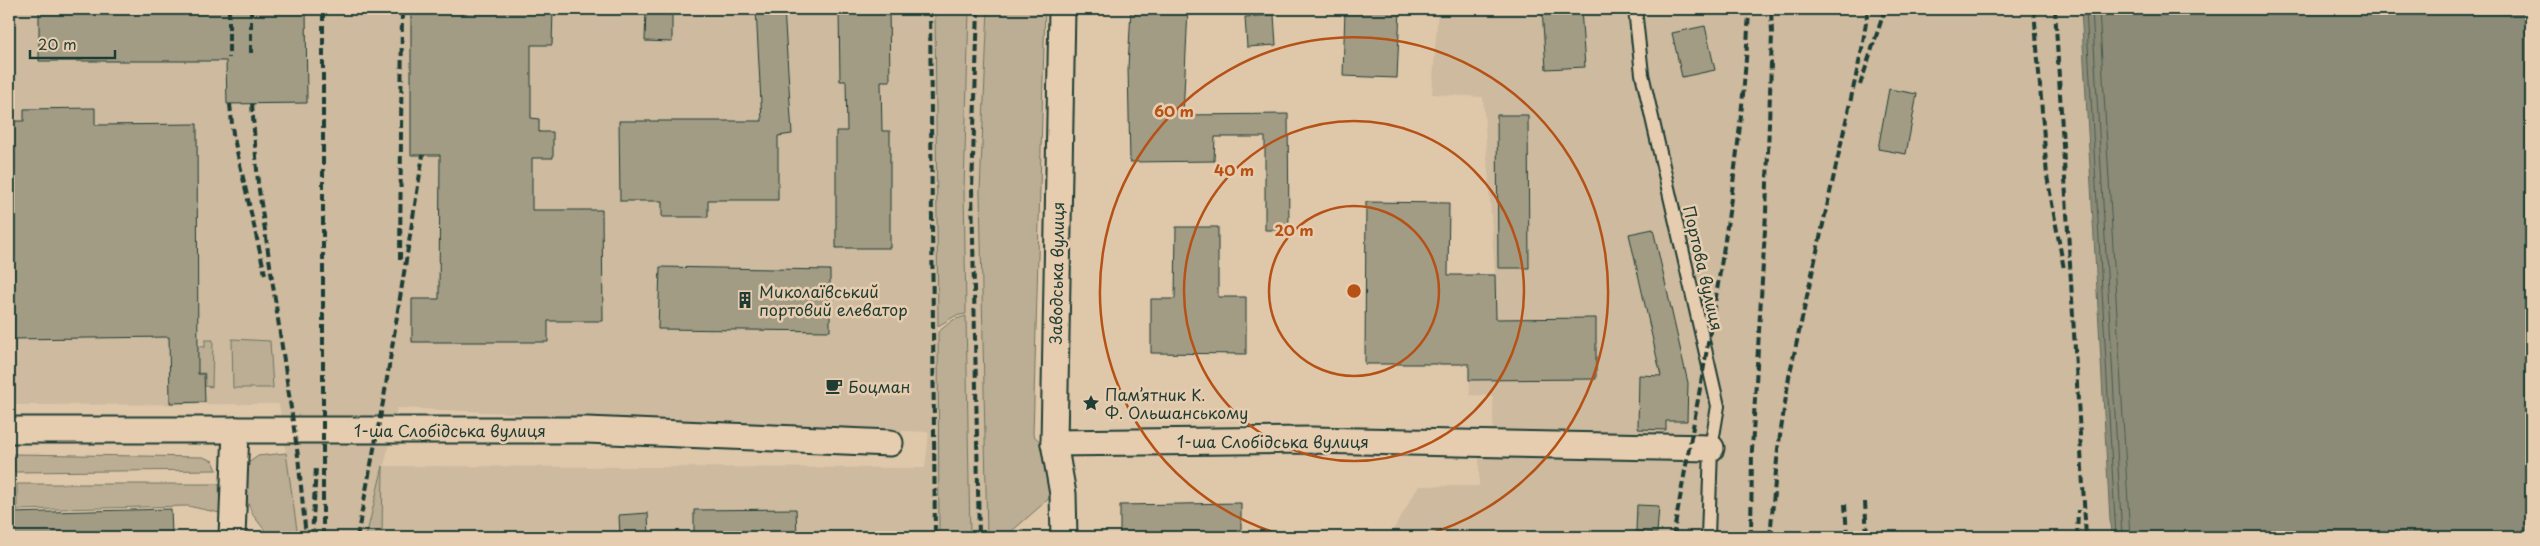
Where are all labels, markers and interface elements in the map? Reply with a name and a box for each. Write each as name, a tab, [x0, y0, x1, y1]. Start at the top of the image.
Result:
scale bar	[30, 28, 115, 60]
text: 20 m	[38, 32, 77, 55]
text: 60 m	[1154, 99, 1194, 122]
text: 40 m	[1214, 158, 1254, 181]
street label: Заводська вулиця	[1043, 201, 1069, 345]
street label: Портова вулиця	[1678, 203, 1730, 333]
text: 20 m	[1275, 218, 1313, 241]
place label: Миколаївський портовий елеватор	[759, 279, 908, 321]
centre of rings	[1345, 282, 1363, 300]
building icon: Миколаївський портовий елеватор	[735, 290, 755, 310]
place label: Боцман	[848, 374, 910, 398]
cafe icon: Боцман	[824, 376, 844, 396]
place label: Пам’ятник К. Ф. Ольшанському	[1105, 382, 1248, 424]
place icon: Пам’ятник К. Ф. Ольшанському	[1081, 393, 1101, 413]
street label: 1-ша Слобідська вулиця	[354, 418, 546, 442]
street label: 1-ша Слобідська вулиця	[1177, 429, 1369, 453]

